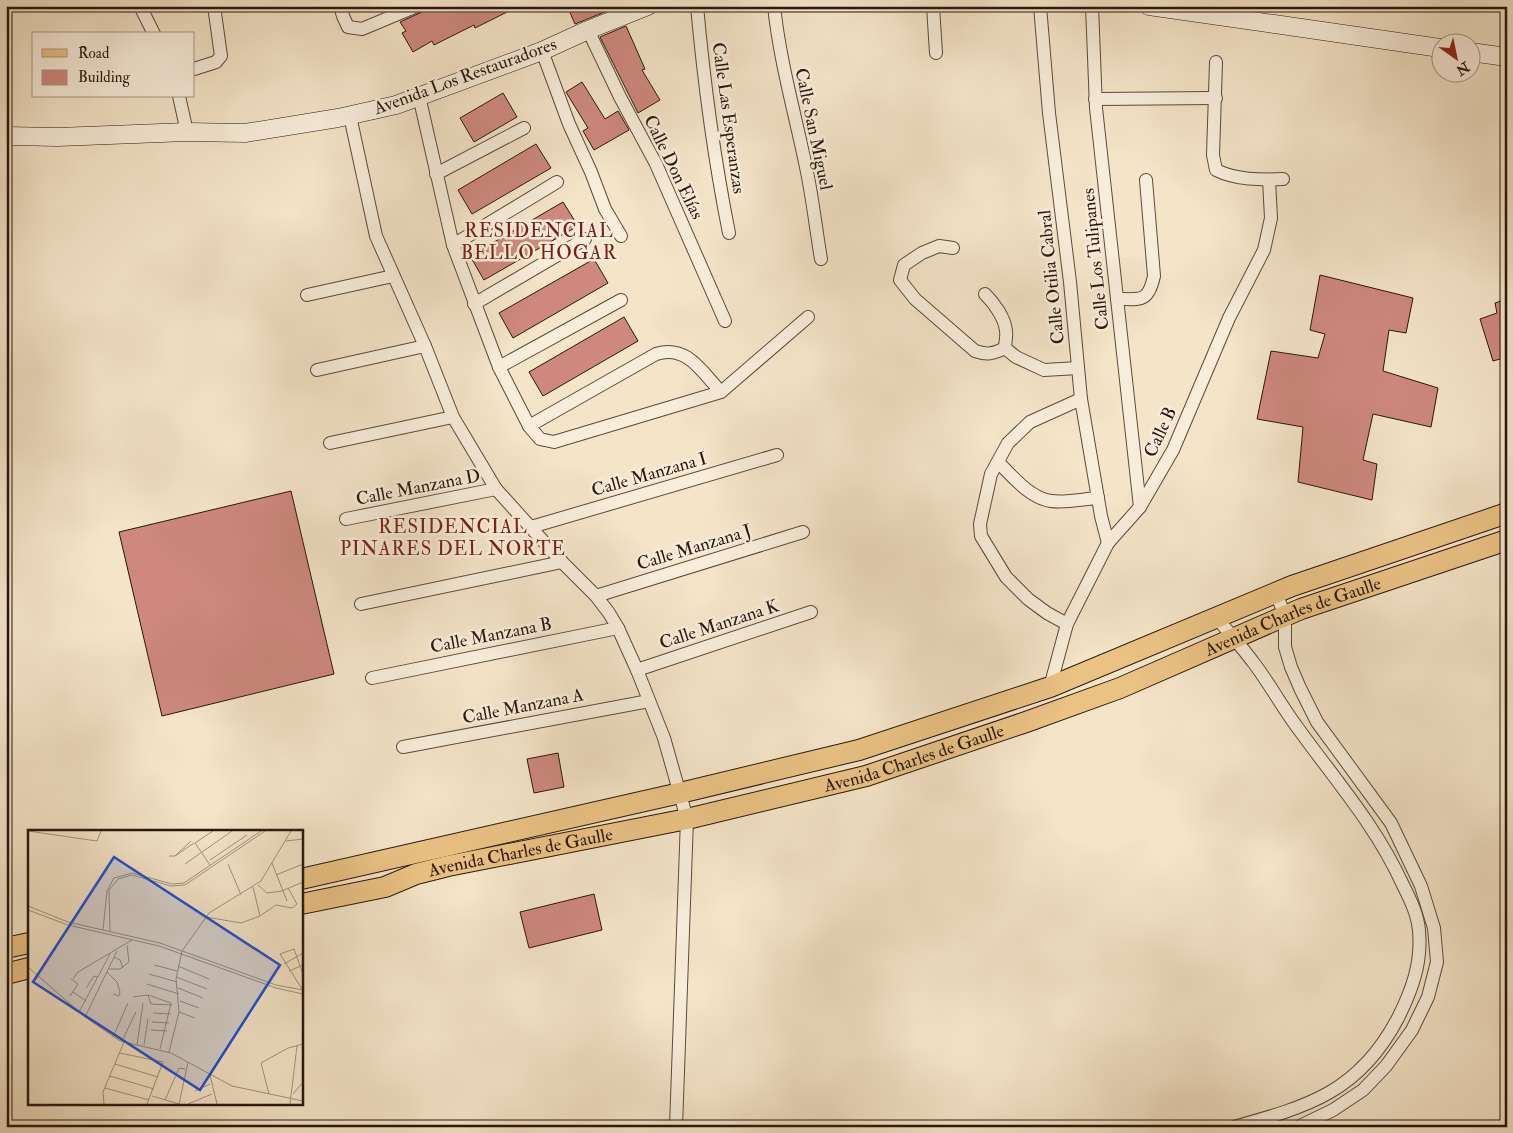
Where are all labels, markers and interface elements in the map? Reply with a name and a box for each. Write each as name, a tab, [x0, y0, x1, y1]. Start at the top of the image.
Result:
legend	[32, 32, 195, 98]
north arrow	[1430, 32, 1480, 82]
street label: Avenida Los Restauradores	[370, 33, 560, 121]
street label: Calle Las Esperanzas	[706, 41, 751, 195]
text: Road	[78, 44, 110, 63]
text: N	[1453, 57, 1474, 79]
street label: Calle San Miguel	[789, 66, 838, 193]
text: Building	[78, 68, 130, 87]
street label: Calle Don Elías	[638, 111, 709, 223]
street label: Calle Los Tulipanes	[1077, 187, 1114, 331]
street label: Calle Otilia Cabral	[1033, 208, 1070, 345]
district label: RESIDENCIAL BELLO HOGAR	[461, 219, 617, 265]
street label: Calle B	[1139, 403, 1182, 461]
street label: Calle Manzana I	[589, 447, 709, 502]
street label: Calle Manzana D	[354, 464, 482, 511]
district label: RESIDENCIAL PINARES DEL NORTE	[340, 515, 566, 561]
street label: Calle Manzana J	[634, 519, 754, 576]
street label: Avenida Charles de Gaulle	[1200, 572, 1385, 662]
street label: Calle Manzana K	[657, 594, 782, 655]
street label: Calle Manzana B	[428, 612, 554, 659]
street label: Calle Manzana A	[461, 683, 586, 730]
street label: Avenida Charles de Gaulle	[821, 719, 1008, 798]
street label: Avenida Charles de Gaulle	[425, 823, 615, 883]
inset map	[28, 830, 302, 1106]

